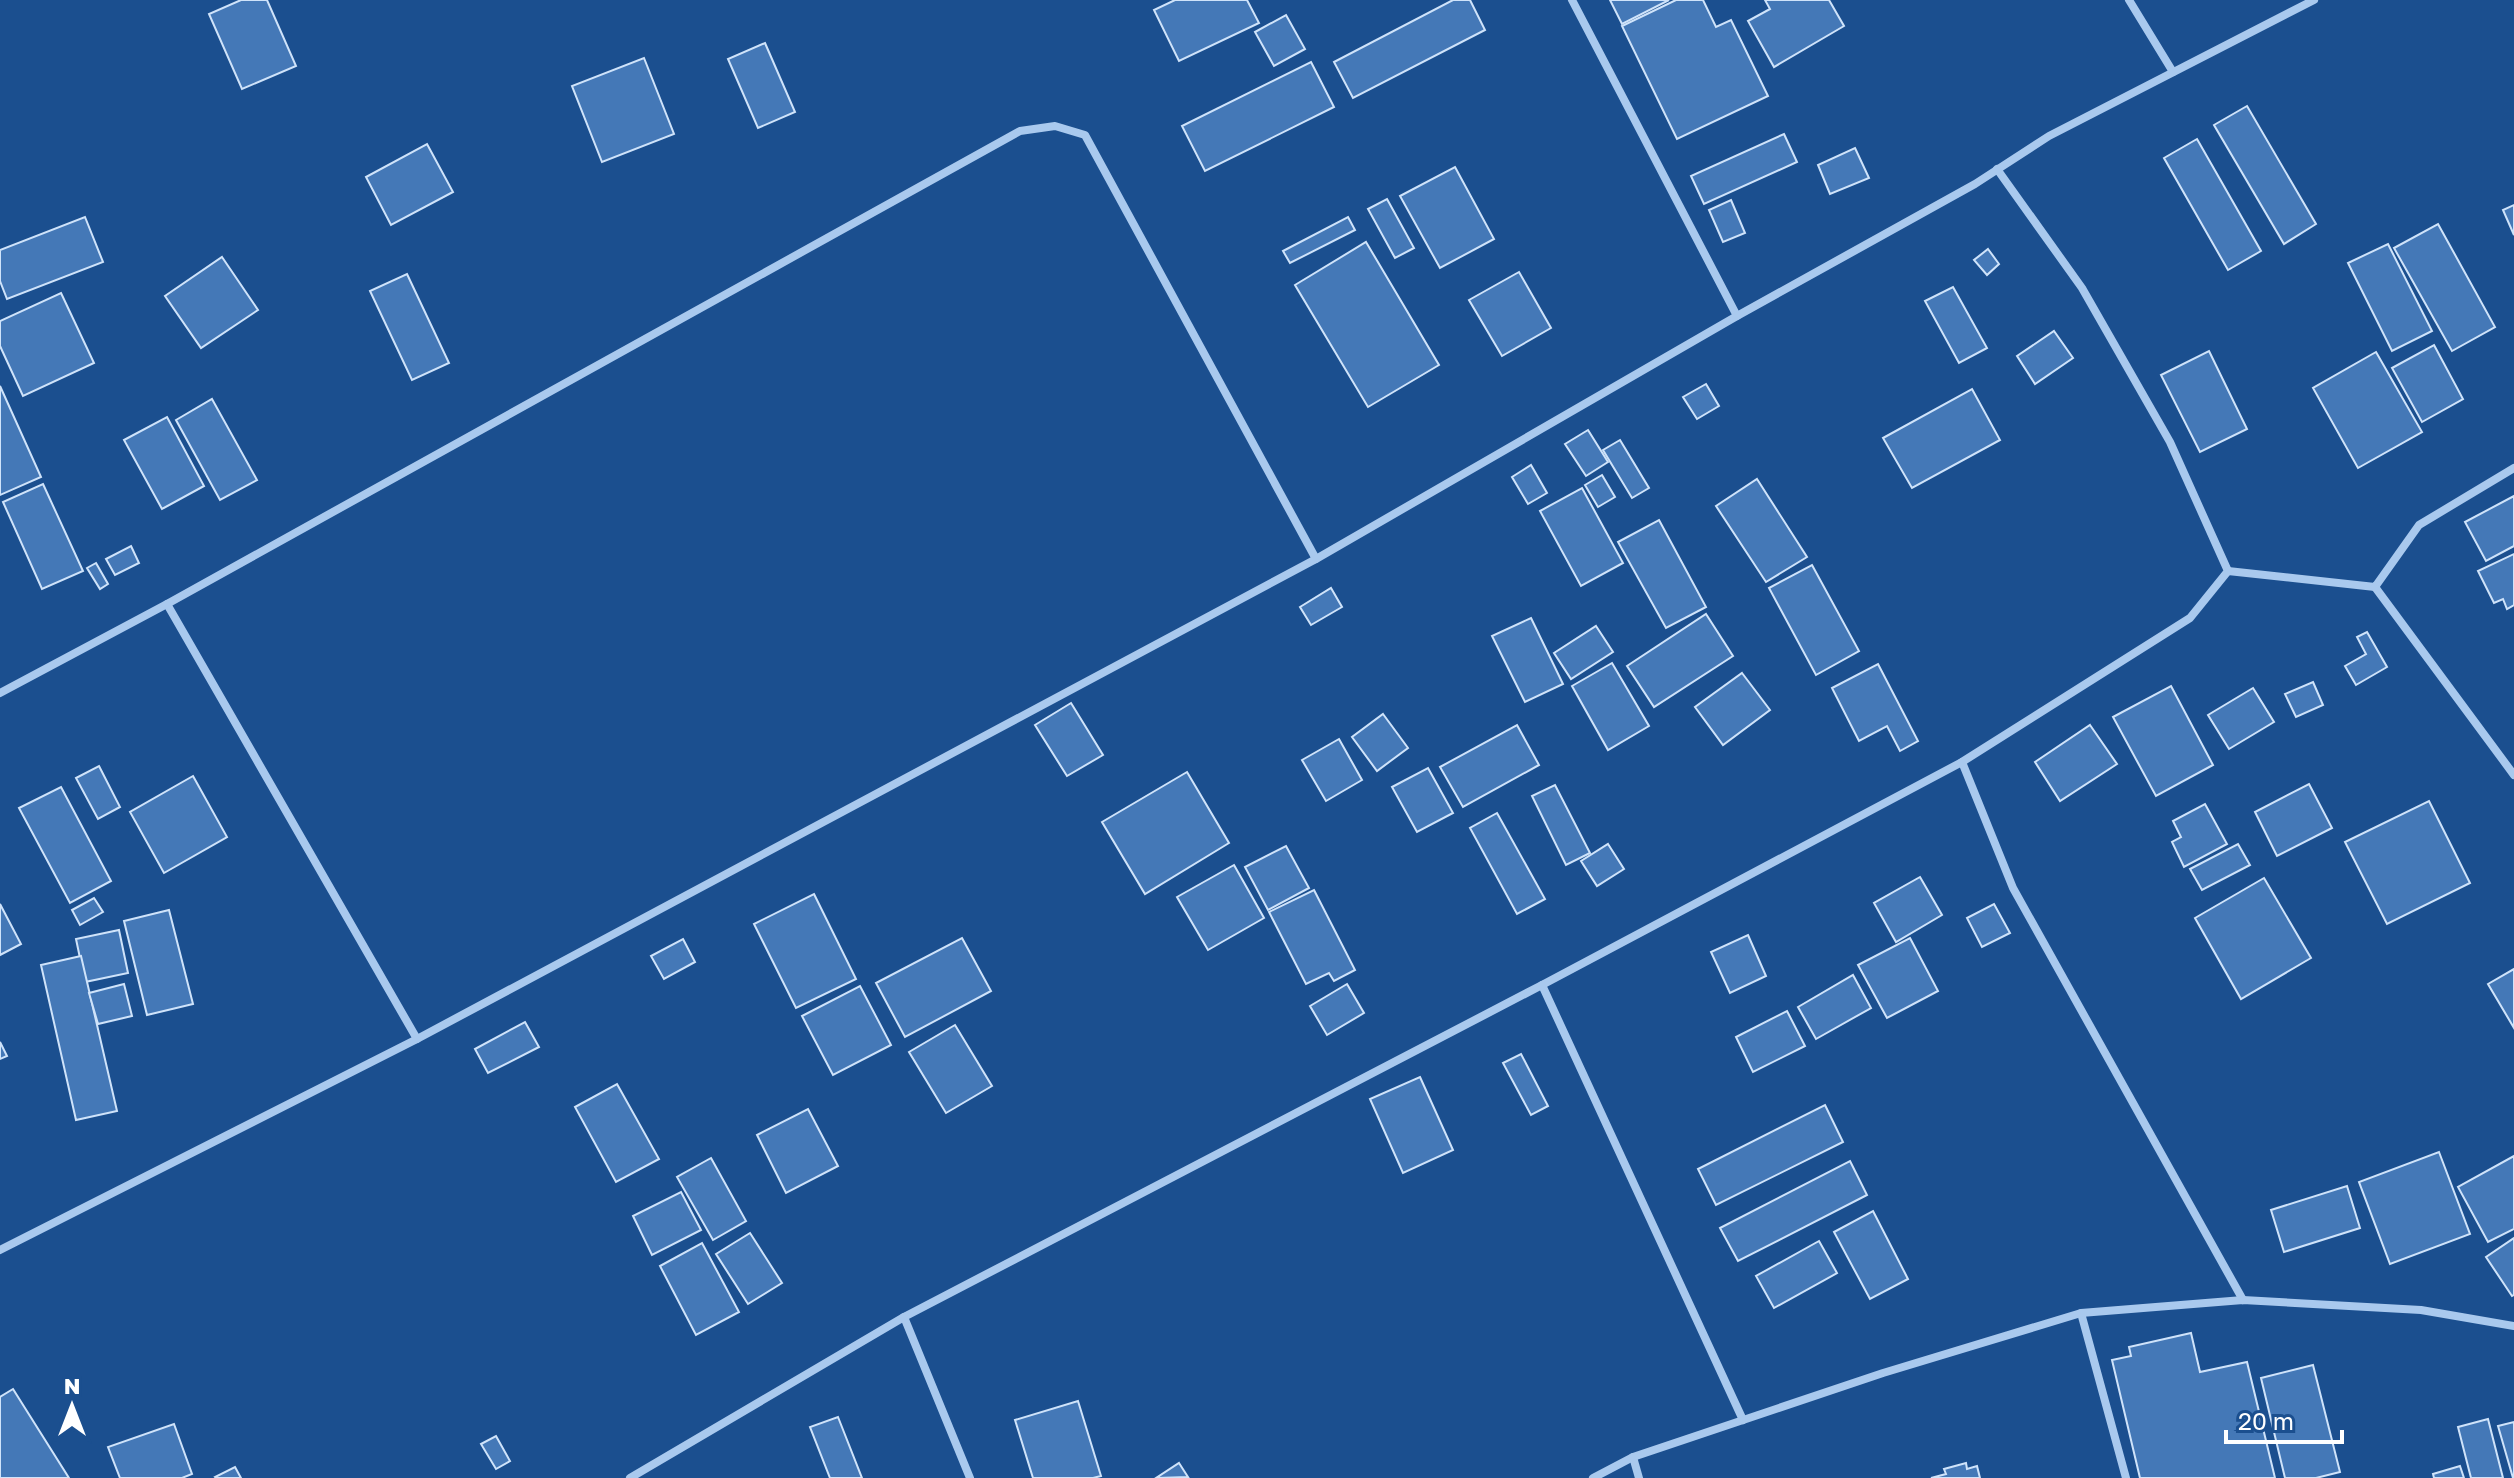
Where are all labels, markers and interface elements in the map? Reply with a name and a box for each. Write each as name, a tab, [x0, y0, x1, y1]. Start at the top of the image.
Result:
north arrow	[32, 1366, 112, 1446]
text: N	[64, 1372, 80, 1399]
scale bar	[2226, 1394, 2342, 1444]
text: 20 m	[2238, 1406, 2294, 1435]

